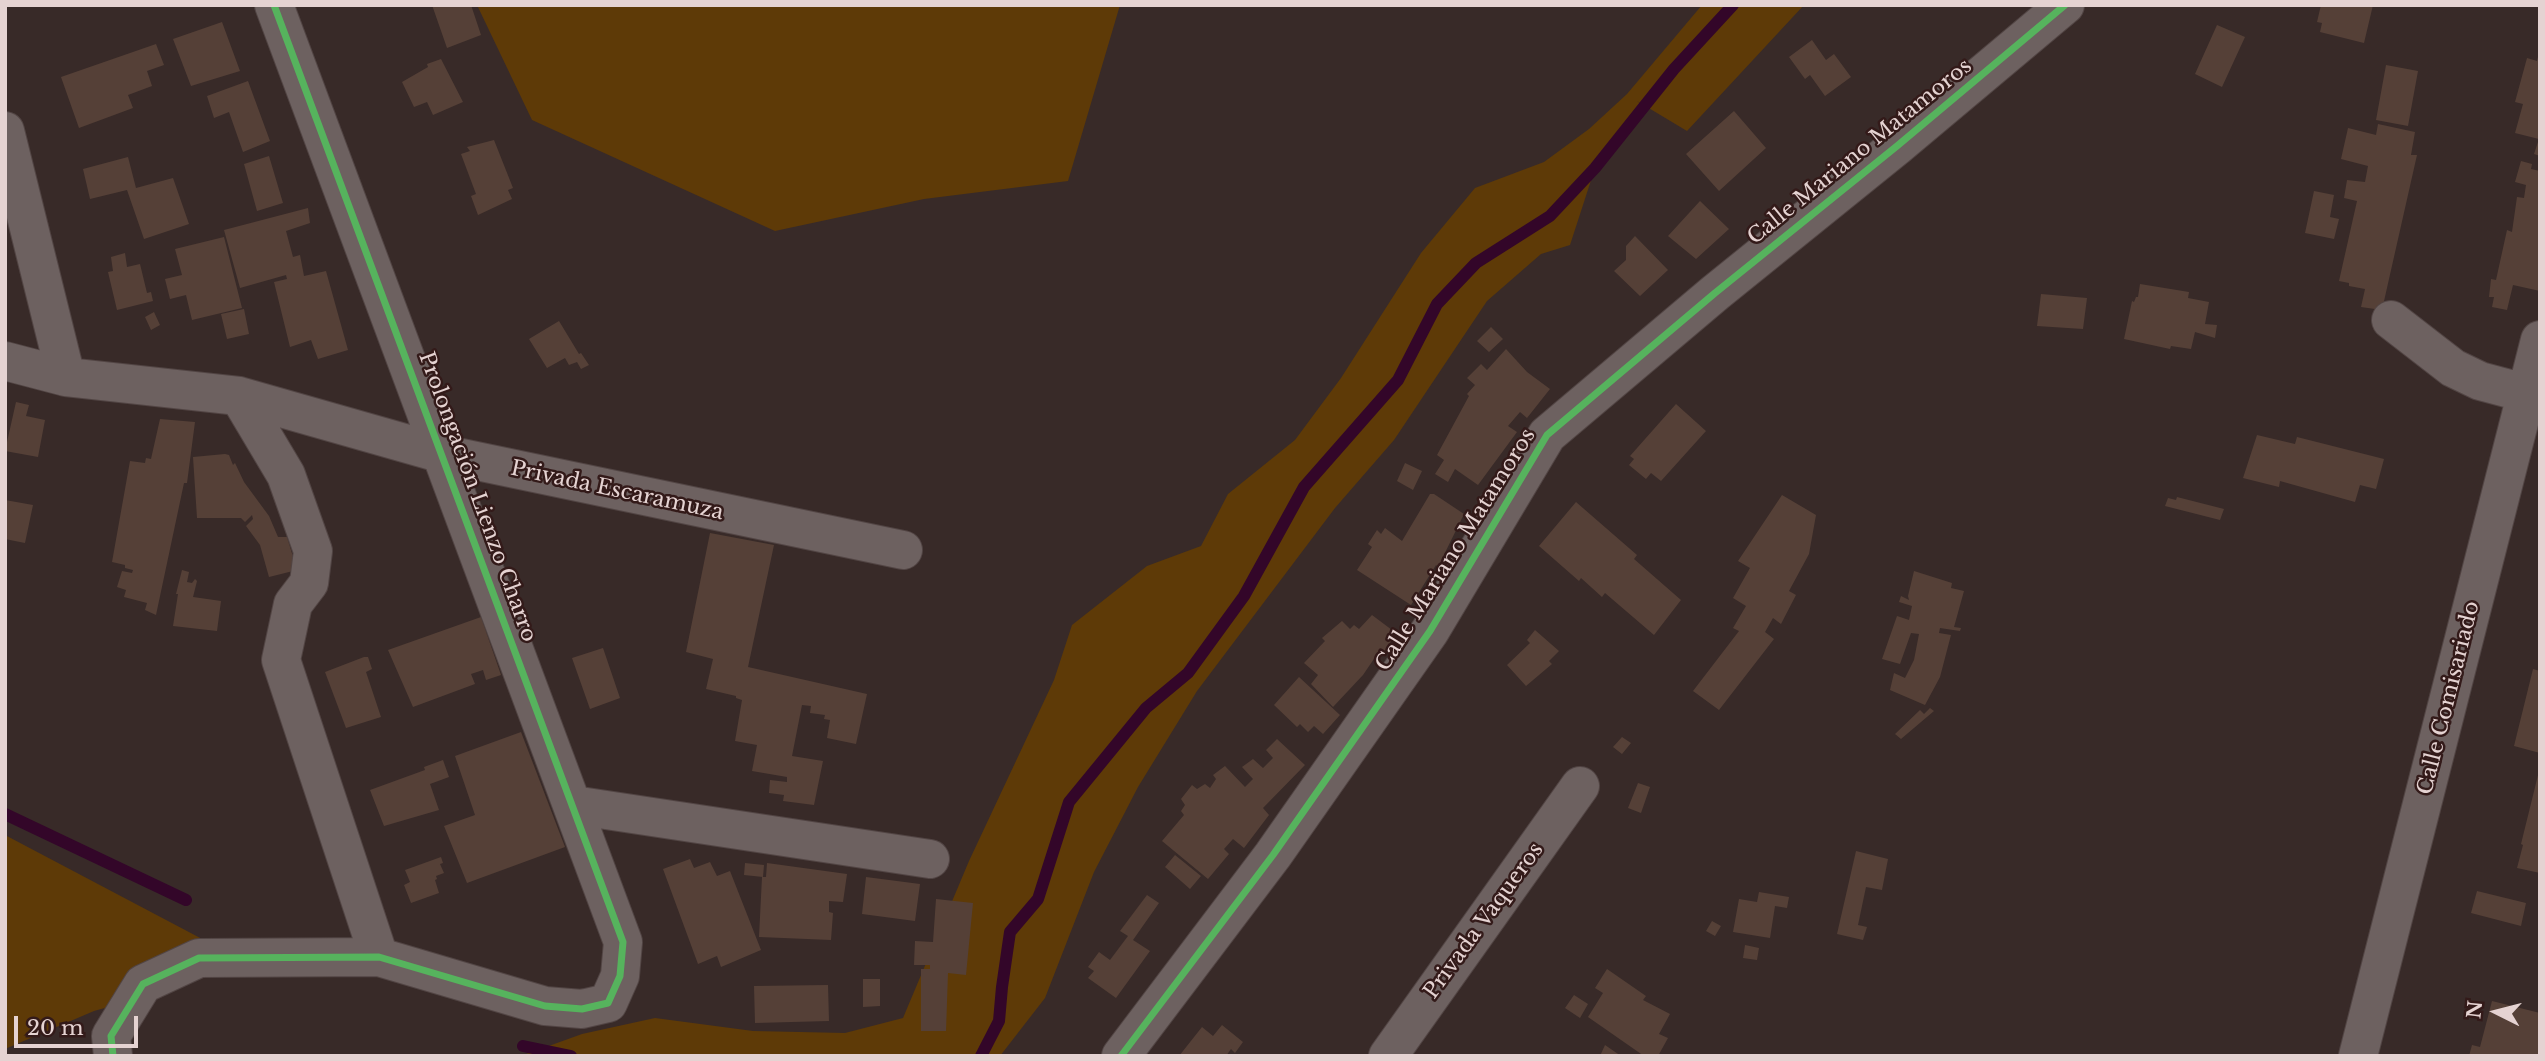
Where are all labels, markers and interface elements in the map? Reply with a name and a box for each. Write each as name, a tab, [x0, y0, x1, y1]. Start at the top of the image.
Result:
street label: Calle Mariano Matamoros	[1743, 54, 1977, 250]
street label: Prolongación Lienzo Charro	[413, 349, 541, 645]
street label: Calle Mariano Matamoros	[1371, 424, 1541, 676]
street label: Privada Escaramuza	[508, 456, 726, 526]
street label: Calle Comisariado	[2413, 599, 2485, 797]
street label: Privada Vaqueros	[1419, 838, 1549, 1004]
north arrow	[2461, 977, 2531, 1047]
text: N	[2462, 1000, 2487, 1020]
scale bar	[18, 1002, 142, 1046]
text: 20 m	[27, 1015, 84, 1041]

